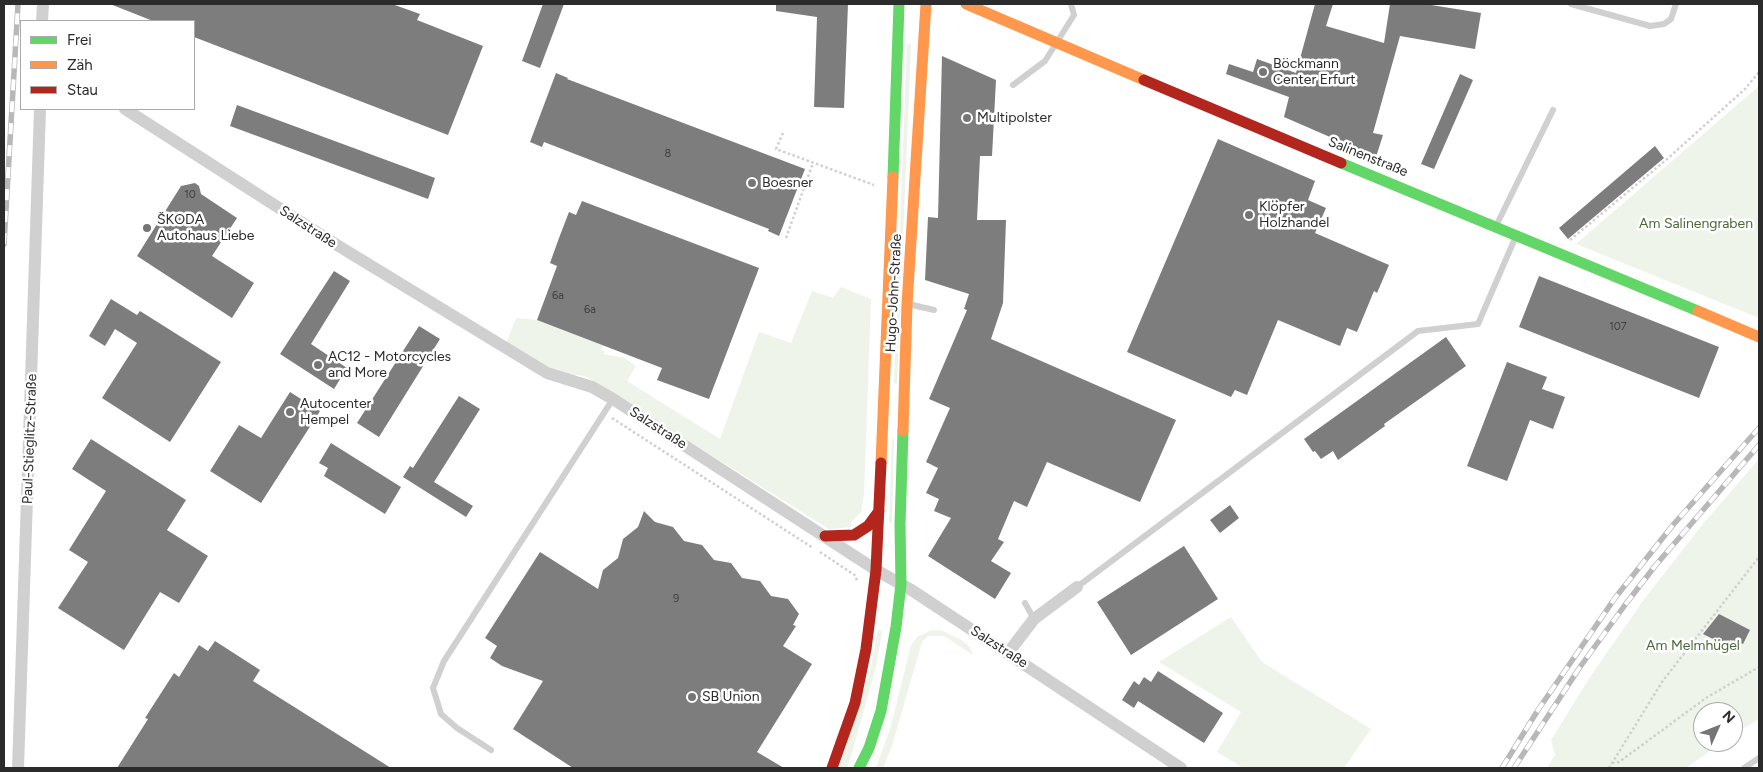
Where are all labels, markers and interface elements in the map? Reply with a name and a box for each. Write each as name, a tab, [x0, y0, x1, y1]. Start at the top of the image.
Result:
legend	[20, 20, 195, 110]
text: Frei	[67, 31, 92, 49]
text: Zäh	[67, 56, 93, 74]
place label: Böckmann Center Erfurt	[1273, 56, 1356, 88]
marker: Böckmann Center Erfurt	[1257, 66, 1269, 78]
text: Stau	[67, 81, 98, 99]
place label: Multipolster	[977, 110, 1052, 126]
marker: Multipolster	[961, 112, 973, 124]
street label: Salinenstraße	[1326, 133, 1410, 181]
house number: 8	[665, 147, 671, 161]
place label: Boesner	[762, 175, 813, 191]
marker: Boesner	[746, 177, 758, 189]
house number: 10	[184, 188, 196, 202]
place label: Klöpfer Holzhandel	[1259, 199, 1329, 232]
street label: Salzstraße	[276, 202, 340, 252]
marker: Klöpfer Holzhandel	[1243, 209, 1255, 221]
place label: ŠKODA Autohaus Liebe	[157, 212, 254, 244]
park label: Am Salinengraben	[1639, 216, 1753, 232]
marker: ŠKODA Autohaus Liebe	[141, 222, 153, 234]
street label: Hugo-John-Straße	[883, 233, 905, 353]
house number: 6a	[552, 289, 564, 303]
house number: 6a	[584, 303, 596, 317]
house number: 107	[1609, 320, 1627, 334]
place label: AC12 - Motorcycles and More	[328, 349, 451, 382]
marker: AC12 - Motorcycles and More	[312, 359, 324, 371]
street label: Paul-Stieglitz-Straße	[19, 374, 41, 504]
place label: Autocenter Hempel	[300, 396, 371, 428]
street label: Salzstraße	[626, 403, 690, 453]
marker: Autocenter Hempel	[284, 406, 296, 418]
house number: 9	[673, 592, 679, 606]
street label: Salzstraße	[967, 622, 1031, 672]
park label: Am Melmhügel	[1646, 638, 1740, 654]
place label: SB Union	[702, 689, 759, 705]
marker: SB Union	[686, 691, 698, 703]
north arrow	[1693, 702, 1743, 752]
text: N	[1719, 707, 1738, 727]

